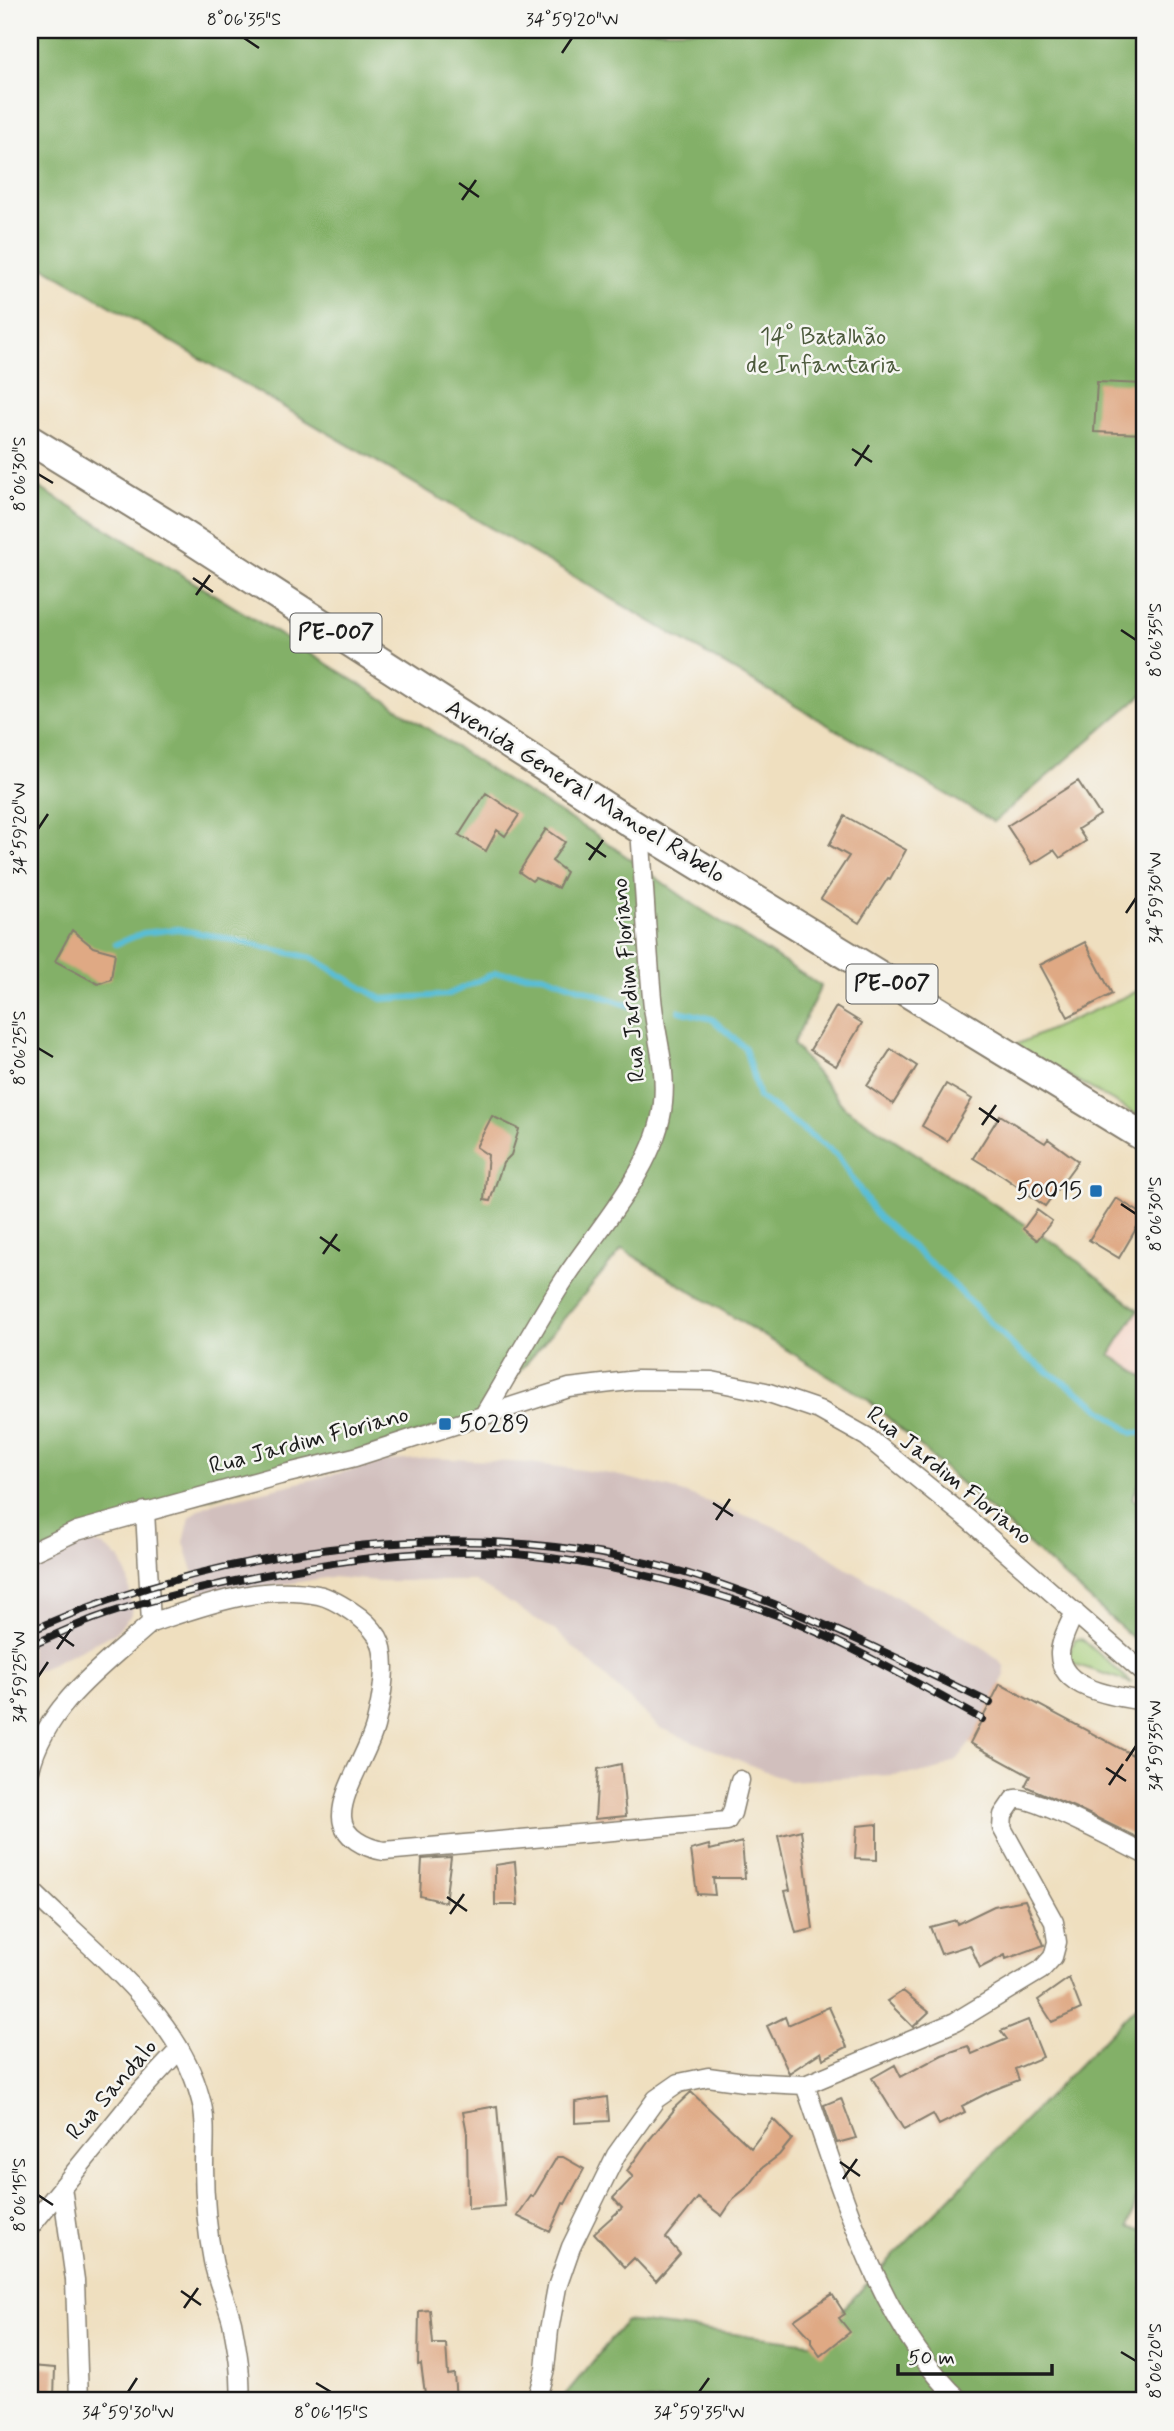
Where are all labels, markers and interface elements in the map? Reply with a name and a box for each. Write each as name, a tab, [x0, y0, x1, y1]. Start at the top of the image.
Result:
text: 8°06'35"S	[207, 8, 281, 32]
text: 34°59'20"W	[526, 8, 618, 32]
park label: 14° Batalhão de Infantaria	[746, 322, 901, 381]
text: 8°06'30"S	[8, 436, 32, 512]
text: 8°06'35"S	[1144, 603, 1168, 677]
road number: PE-007	[290, 614, 382, 652]
street label: Avenida General Manoel Rabelo	[439, 693, 731, 891]
text: 34°59'20"W	[8, 783, 32, 875]
text: 34°59'30"W	[1144, 852, 1168, 944]
street label: Rua Jardim Floriano	[605, 876, 653, 1084]
road number: PE-007	[846, 965, 938, 1004]
text: 8°06'25"S	[8, 1010, 32, 1086]
place label: 50015	[1016, 1176, 1082, 1207]
text: 8°06'30"S	[1144, 1176, 1168, 1252]
marker: 50015	[1088, 1183, 1104, 1199]
street label: Rua Jardim Floriano	[206, 1399, 412, 1483]
street label: Rua Jardim Floriano	[859, 1399, 1039, 1553]
place label: 50289	[459, 1409, 529, 1440]
marker: 50289	[437, 1416, 453, 1432]
text: 34°59'25"W	[8, 1631, 32, 1723]
text: 34°59'35"W	[1144, 1700, 1168, 1792]
street label: Rua Sandalo	[59, 2033, 165, 2147]
text: 8°06'15"S	[8, 2158, 32, 2232]
text: 8°06'20"S	[1144, 2323, 1168, 2399]
scale bar	[898, 2333, 1052, 2377]
text: 50 m	[908, 2344, 955, 2372]
text: 34°59'30"W	[82, 2401, 174, 2425]
text: 8°06'15"S	[294, 2401, 368, 2425]
text: 34°59'35"W	[653, 2401, 745, 2425]

